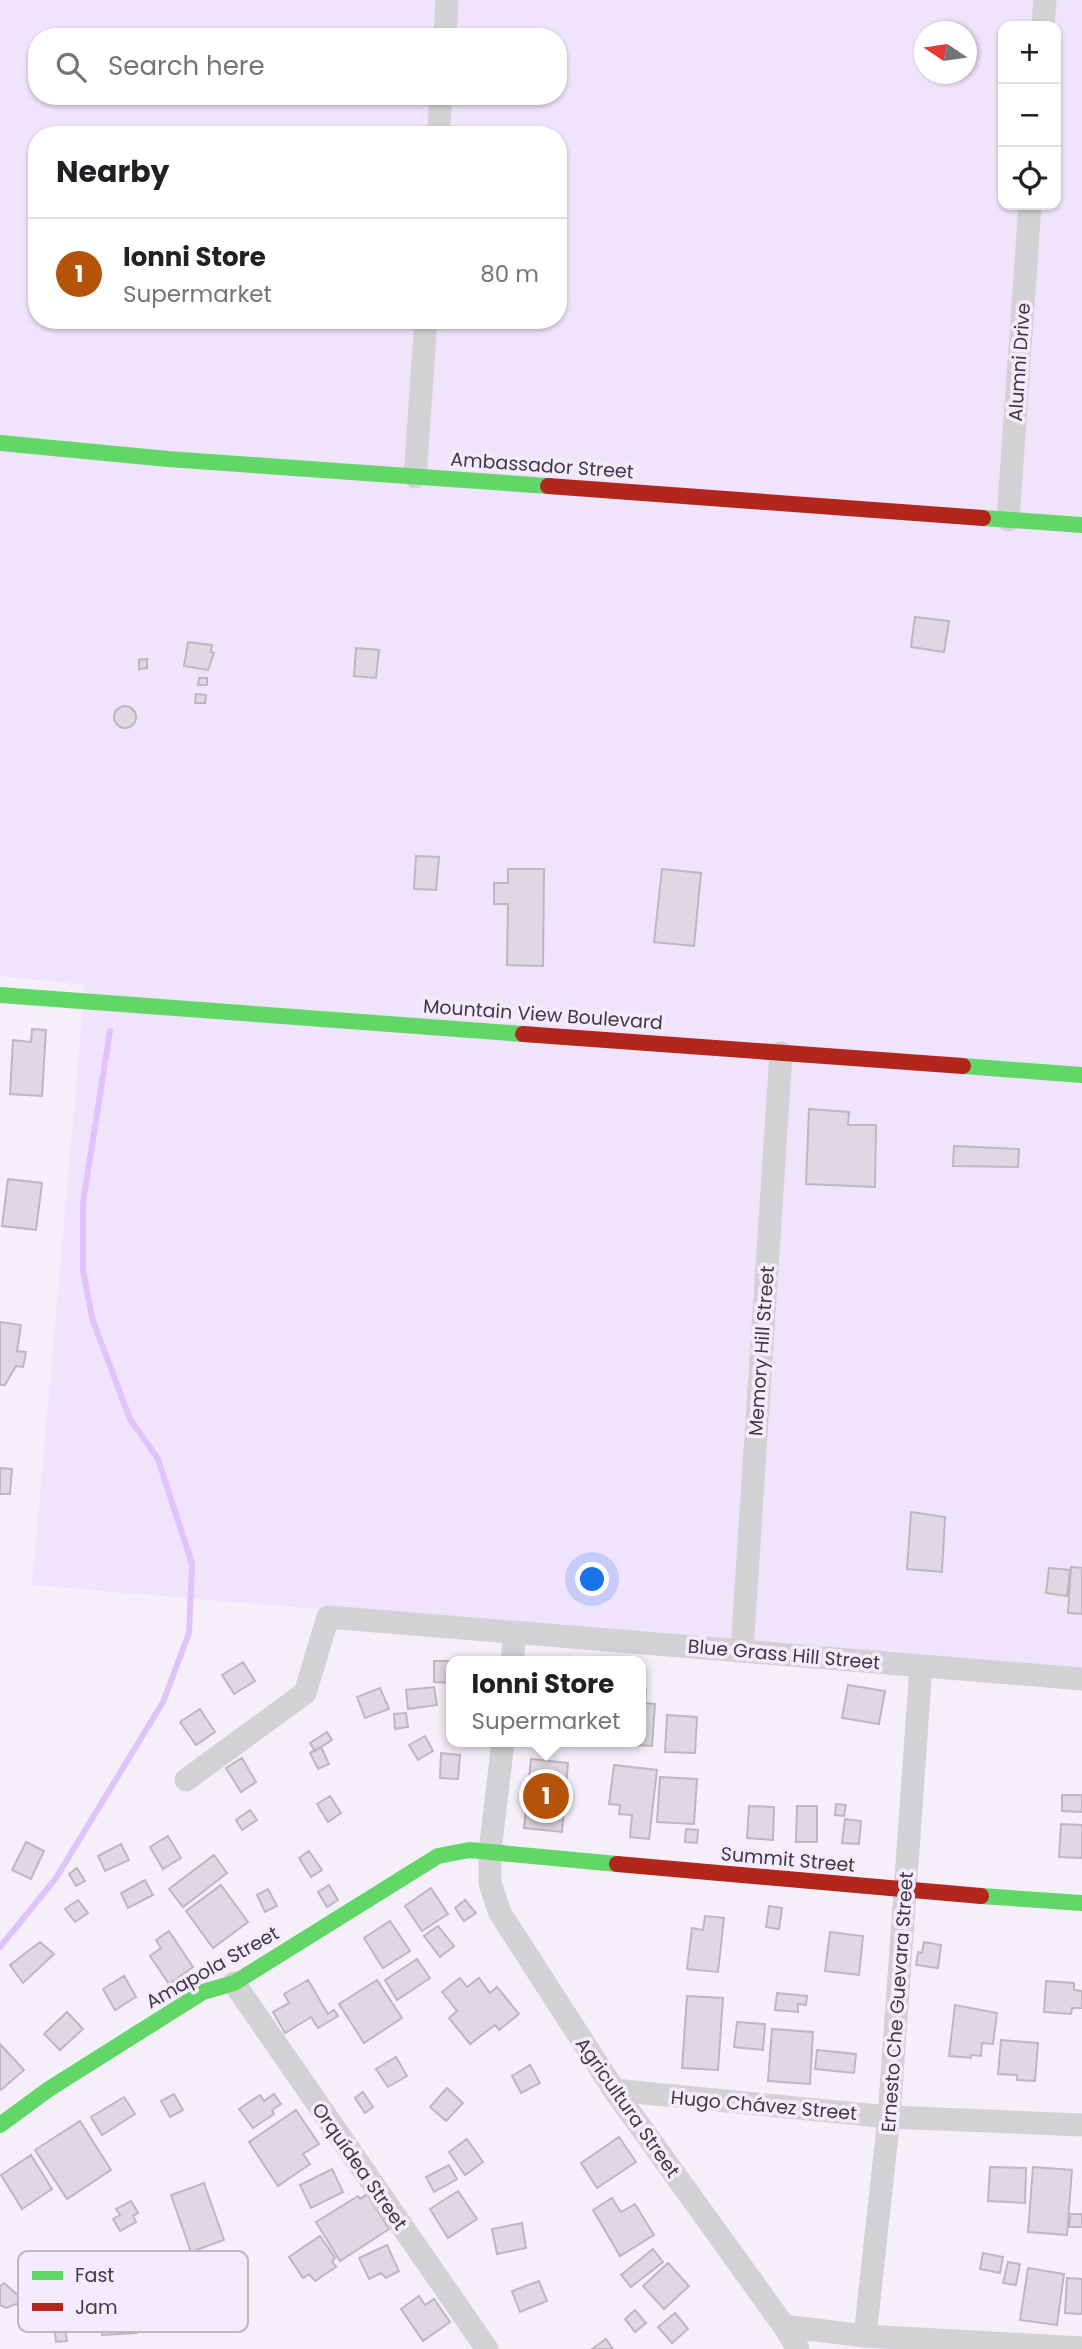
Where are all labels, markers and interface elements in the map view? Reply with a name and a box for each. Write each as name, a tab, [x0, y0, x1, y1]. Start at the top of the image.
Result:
north arrow	[914, 21, 977, 84]
map controls	[998, 21, 1061, 210]
button: +	[998, 21, 1061, 84]
search box	[28, 28, 567, 105]
icon: search	[52, 48, 90, 86]
text: Search here	[108, 48, 265, 84]
button: −	[998, 84, 1061, 147]
button: locate	[998, 147, 1061, 210]
text: Nearby	[56, 150, 170, 193]
text: Ionni Store	[123, 239, 266, 275]
text: 1	[75, 258, 83, 290]
text: 80 m	[480, 258, 539, 290]
text: Supermarket	[123, 278, 272, 310]
street label: Alumni Drive	[1002, 302, 1037, 422]
street label: Ambassador Street	[449, 446, 635, 485]
street label: Mountain View Boulevard	[422, 993, 664, 1036]
street label: Memory Hill Street	[742, 1265, 781, 1437]
your location	[575, 1562, 609, 1596]
street label: Blue Grass Hill Street	[687, 1633, 881, 1676]
popup	[446, 1656, 646, 1747]
text: Ionni Store	[472, 1666, 614, 1702]
text: Supermarket	[472, 1705, 620, 1737]
pin: 1	[523, 1770, 569, 1822]
street label: Summit Street	[720, 1840, 856, 1879]
street label: Ernesto Che Guevara Street	[875, 1871, 920, 2133]
street label: Amapola Street	[141, 1920, 284, 2015]
street label: Agricultura Street	[569, 2032, 686, 2183]
street label: Hugo Chávez Street	[670, 2084, 858, 2127]
street label: Orquídea Street	[306, 2097, 414, 2235]
legend	[18, 2251, 248, 2332]
text: Fast	[75, 2262, 114, 2289]
text: Jam	[75, 2294, 117, 2321]

